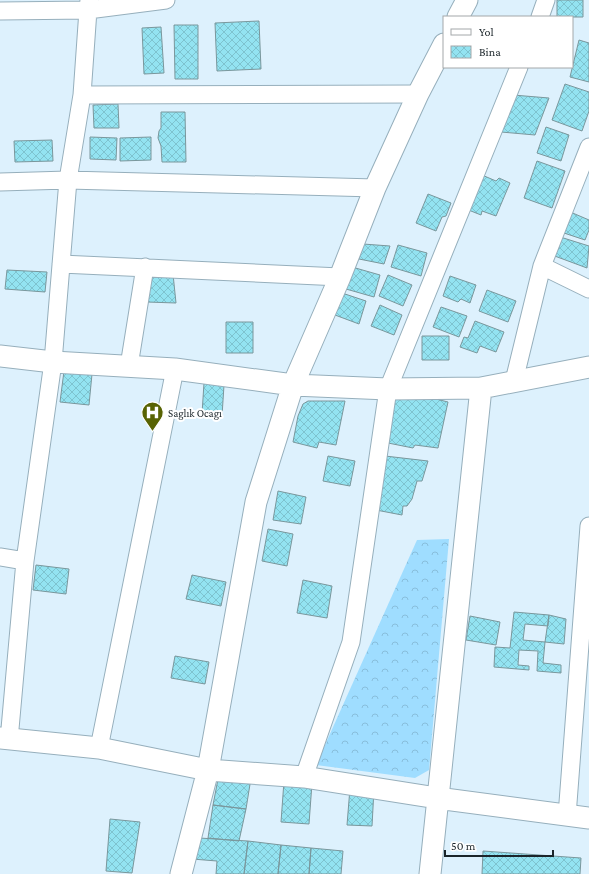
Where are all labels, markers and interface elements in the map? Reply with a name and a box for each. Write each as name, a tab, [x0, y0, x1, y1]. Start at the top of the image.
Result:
legend	[443, 16, 573, 68]
text: Yol	[479, 25, 494, 39]
text: Bina	[479, 45, 501, 59]
hospital icon: Saglık Ocagı	[139, 400, 165, 433]
place label: Saglık Ocagı	[168, 407, 222, 420]
scale bar	[445, 832, 553, 858]
text: 50 m	[451, 839, 476, 853]

